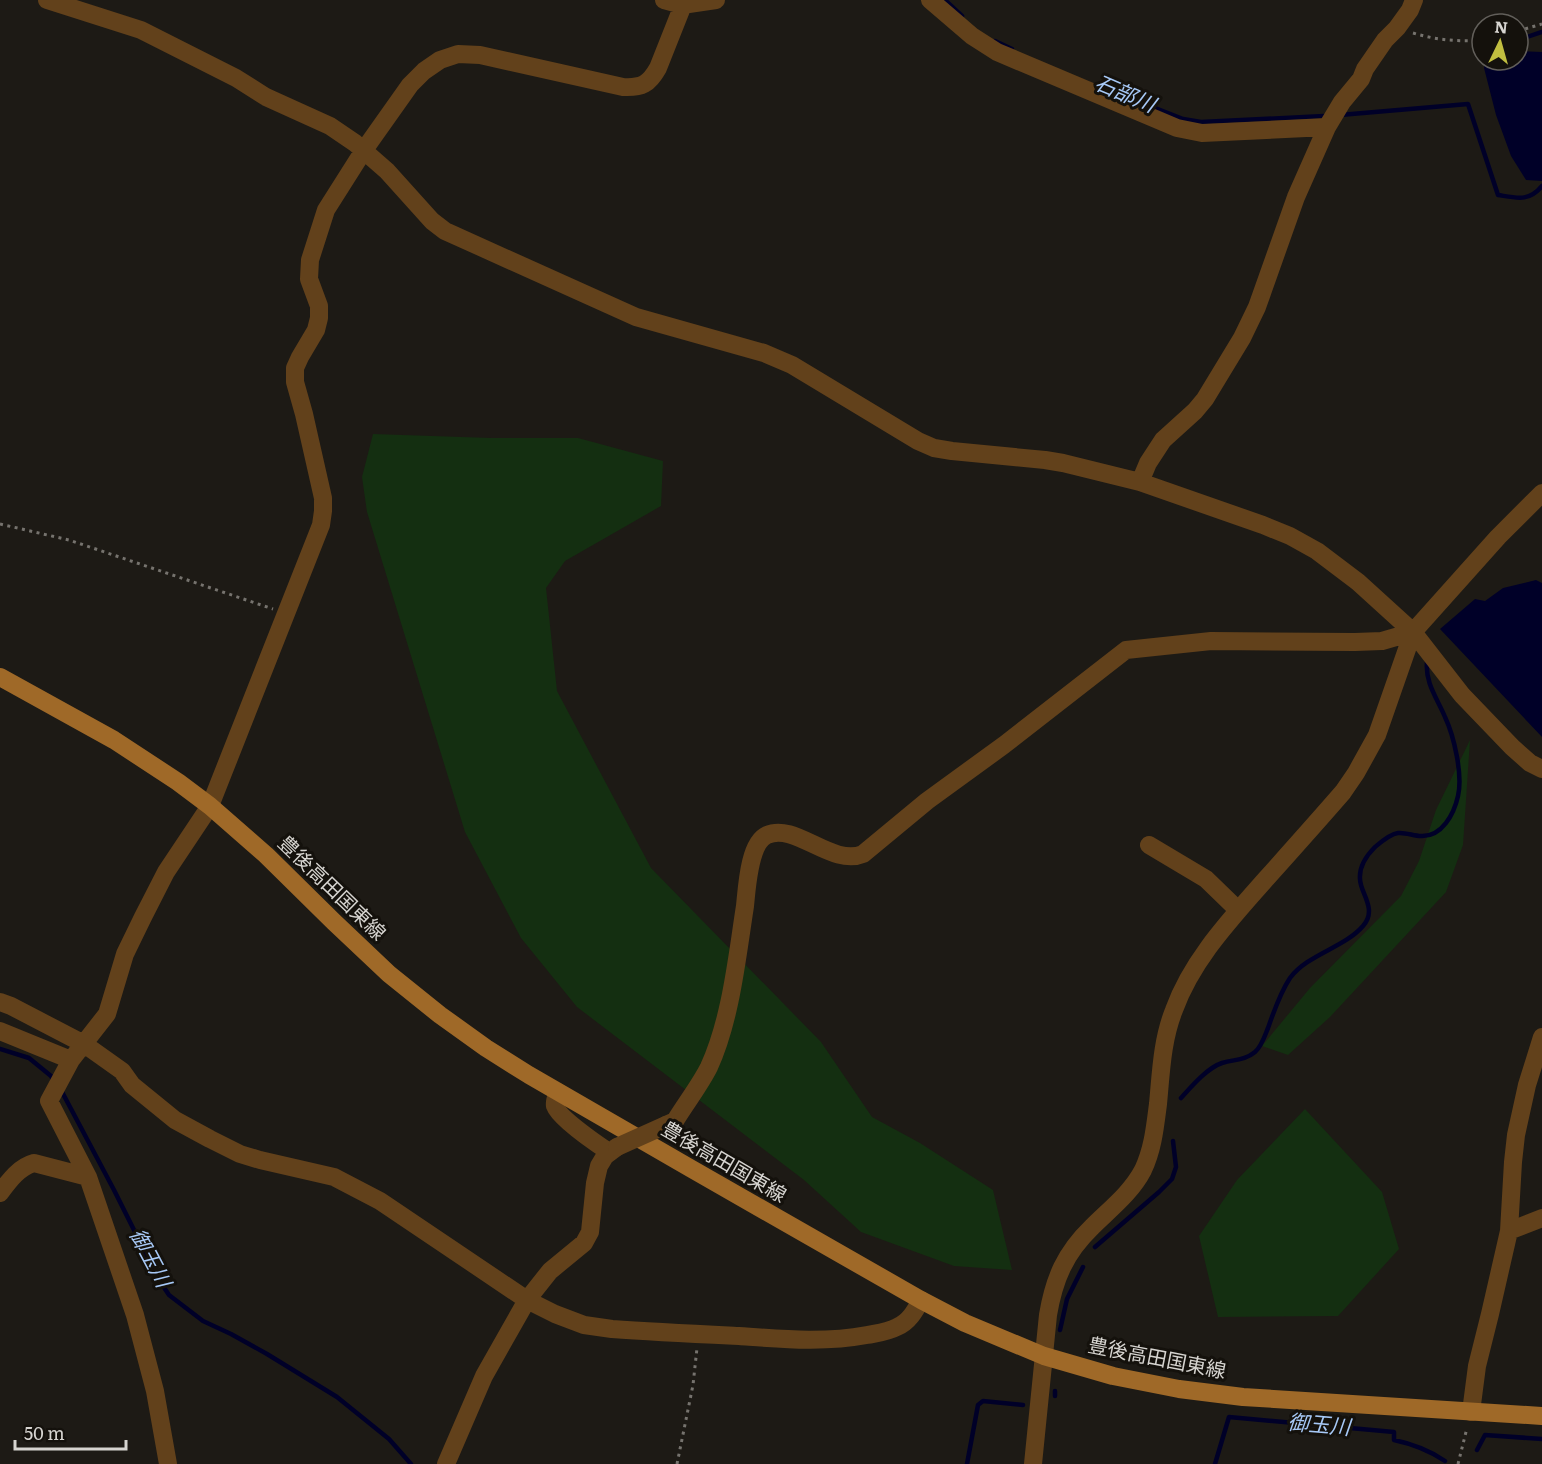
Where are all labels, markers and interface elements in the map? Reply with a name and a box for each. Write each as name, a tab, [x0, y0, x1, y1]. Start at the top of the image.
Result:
north arrow	[1470, 12, 1530, 72]
text: N	[1494, 14, 1509, 39]
water label: 石部川	[1091, 65, 1163, 119]
street label: 豊後高田国東線	[273, 827, 394, 946]
street label: 豊後高田国東線	[657, 1112, 793, 1208]
water label: 御玉川	[124, 1222, 182, 1294]
street label: 豊後高田国東線	[1086, 1328, 1229, 1384]
water label: 御玉川	[1286, 1404, 1354, 1441]
scale bar	[15, 1413, 126, 1451]
text: 50 m	[24, 1419, 65, 1446]

